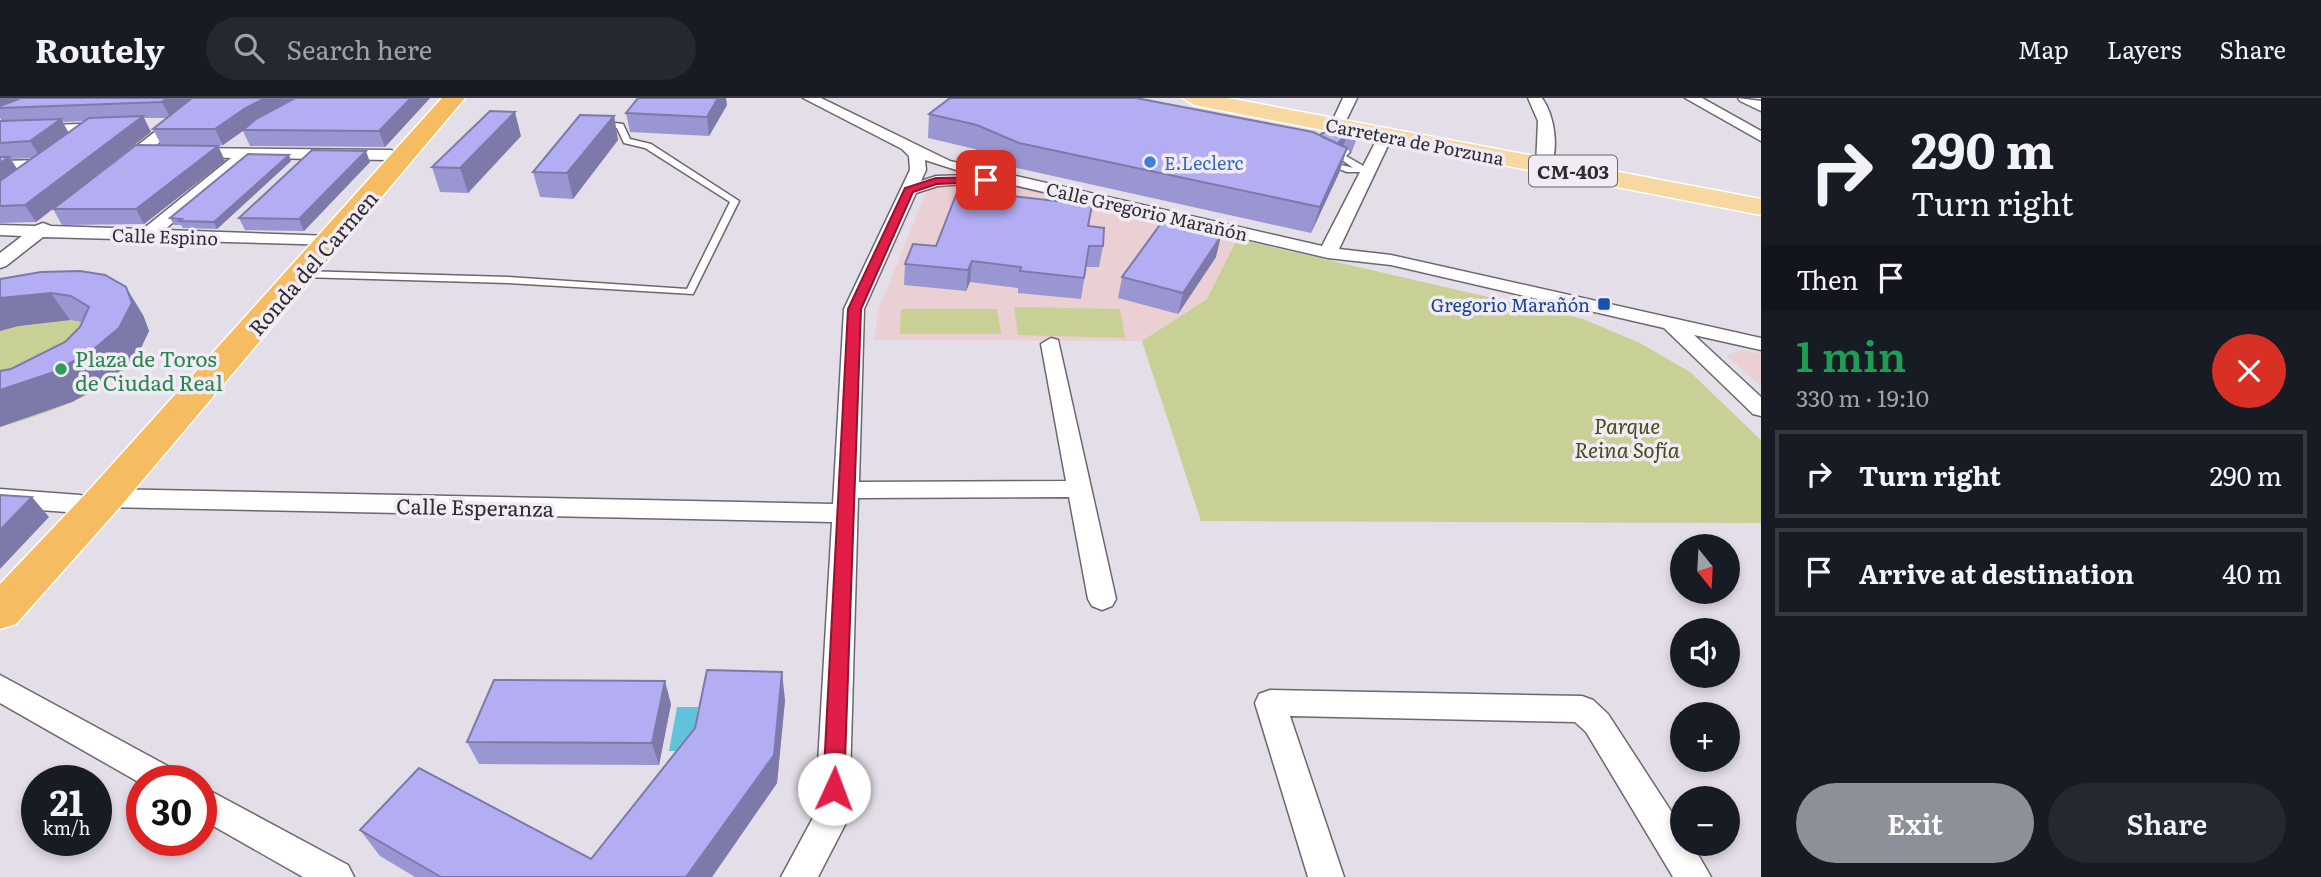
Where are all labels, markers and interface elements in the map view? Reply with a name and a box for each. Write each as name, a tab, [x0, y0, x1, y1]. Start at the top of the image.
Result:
search box	[206, 17, 696, 80]
text: Routely	[35, 24, 164, 73]
icon: search	[230, 29, 268, 67]
text: Search here	[286, 29, 432, 68]
text: Map	[2018, 31, 2069, 66]
text: Layers	[2107, 31, 2181, 66]
text: Share	[2219, 31, 2286, 66]
street label: Carretera de Porzuna	[1323, 110, 1507, 172]
text: 290 m	[1911, 111, 2054, 184]
icon: right	[1796, 126, 1887, 217]
place label: E.Leclerc	[1164, 149, 1243, 176]
pin	[956, 150, 1016, 210]
marker: E.Leclerc	[1142, 154, 1158, 170]
road number: CM-403	[1529, 156, 1617, 186]
icon: arrive	[967, 161, 1005, 199]
street label: Calle Gregorio Marañón	[1044, 175, 1251, 247]
text: Turn right	[1911, 178, 2073, 226]
street label: Ronda del Carmen	[240, 182, 384, 341]
street label: Calle Espino	[112, 221, 218, 251]
text: Then	[1796, 259, 1858, 298]
icon: arrive	[1872, 259, 1910, 297]
place label: Gregorio Marañón	[1431, 291, 1590, 318]
marker: Gregorio Marañón	[1596, 296, 1612, 312]
text: 1 min	[1796, 323, 1906, 385]
button: close	[2212, 334, 2286, 408]
place label: Plaza de Toros de Ciudad Real	[75, 342, 223, 397]
marker: Plaza de Toros de Ciudad Real	[53, 361, 69, 377]
text: 330 m · 19:10	[1796, 380, 1929, 414]
park label: Parque Reina Sofía	[1574, 409, 1680, 464]
icon: right	[1800, 455, 1838, 493]
text: Turn right	[1859, 455, 2001, 494]
text: 290 m	[2210, 455, 2282, 494]
street label: Calle Esperanza	[396, 489, 555, 523]
north arrow	[1670, 534, 1740, 604]
map controls	[1670, 534, 1740, 856]
icon: arrive	[1800, 553, 1838, 591]
text: Arrive at destination	[1859, 553, 2134, 592]
text: 40 m	[2222, 553, 2282, 592]
button: sound	[1670, 618, 1740, 688]
button: +	[1670, 702, 1740, 772]
position arrow	[797, 752, 871, 826]
speed limit sign: 30	[126, 765, 217, 856]
text: 21	[50, 775, 83, 827]
button: Exit	[1796, 783, 2034, 863]
button: Share	[2048, 783, 2286, 863]
button: −	[1670, 786, 1740, 856]
text: km/h	[43, 814, 90, 841]

